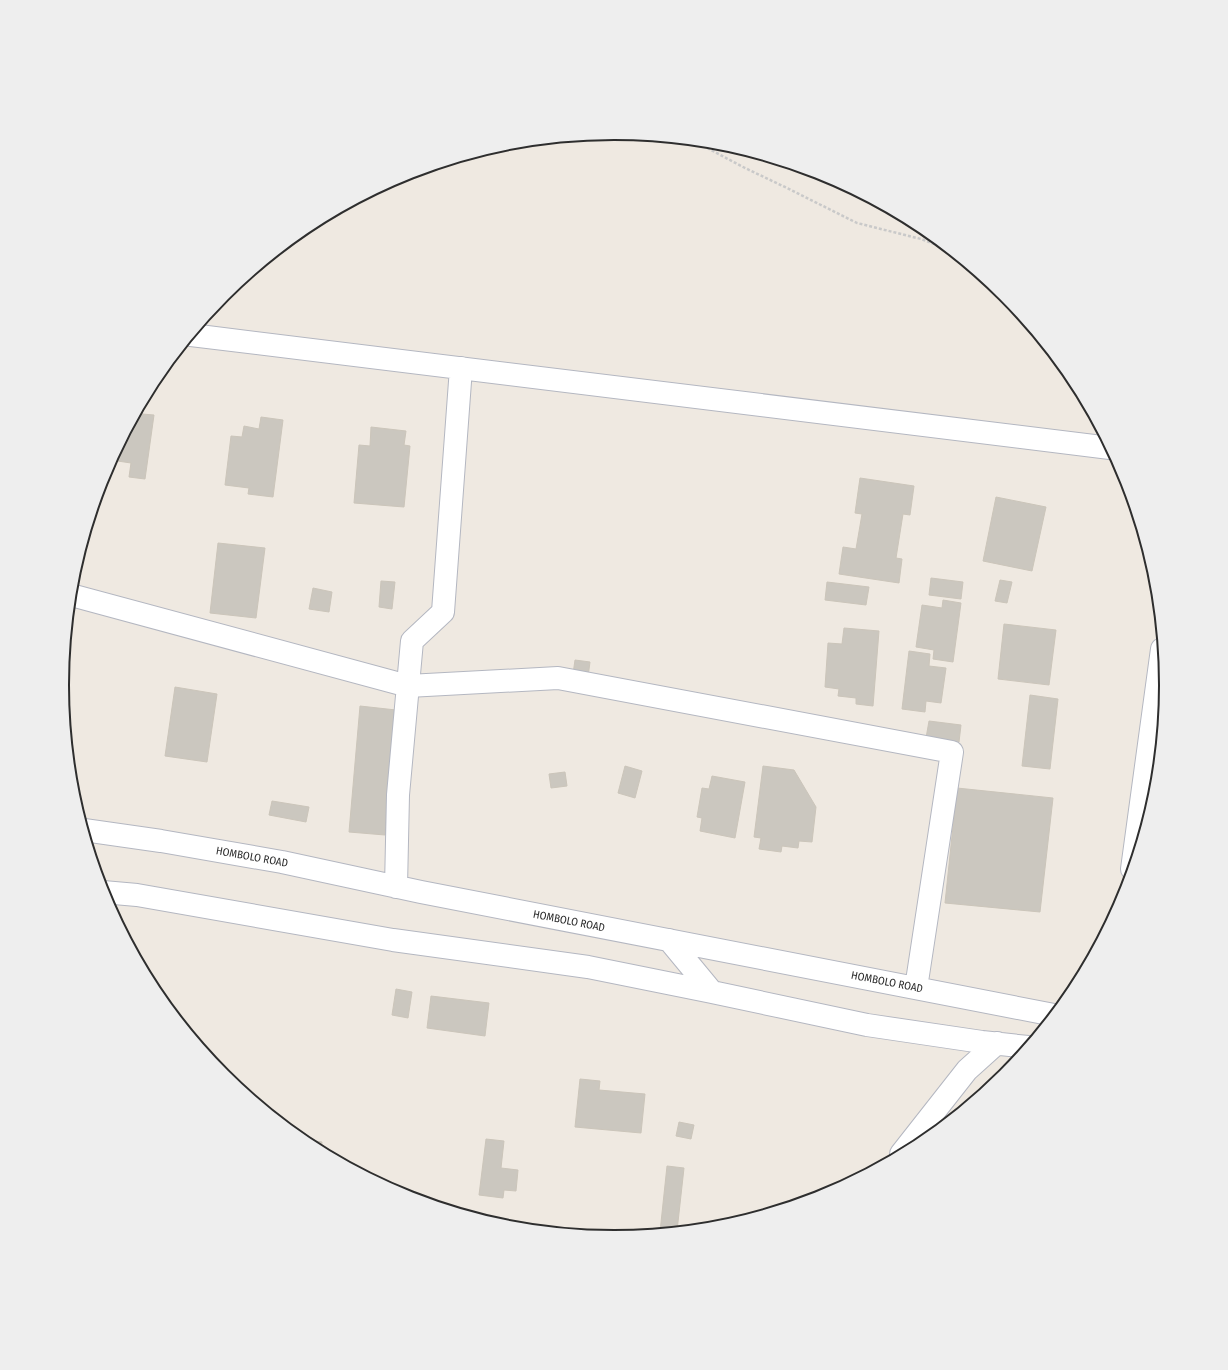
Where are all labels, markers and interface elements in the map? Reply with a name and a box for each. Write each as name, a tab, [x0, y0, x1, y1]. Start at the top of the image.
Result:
street label: HOMBOLO ROAD	[215, 844, 289, 870]
street label: HOMBOLO ROAD	[532, 908, 606, 934]
street label: HOMBOLO ROAD	[850, 969, 924, 995]

